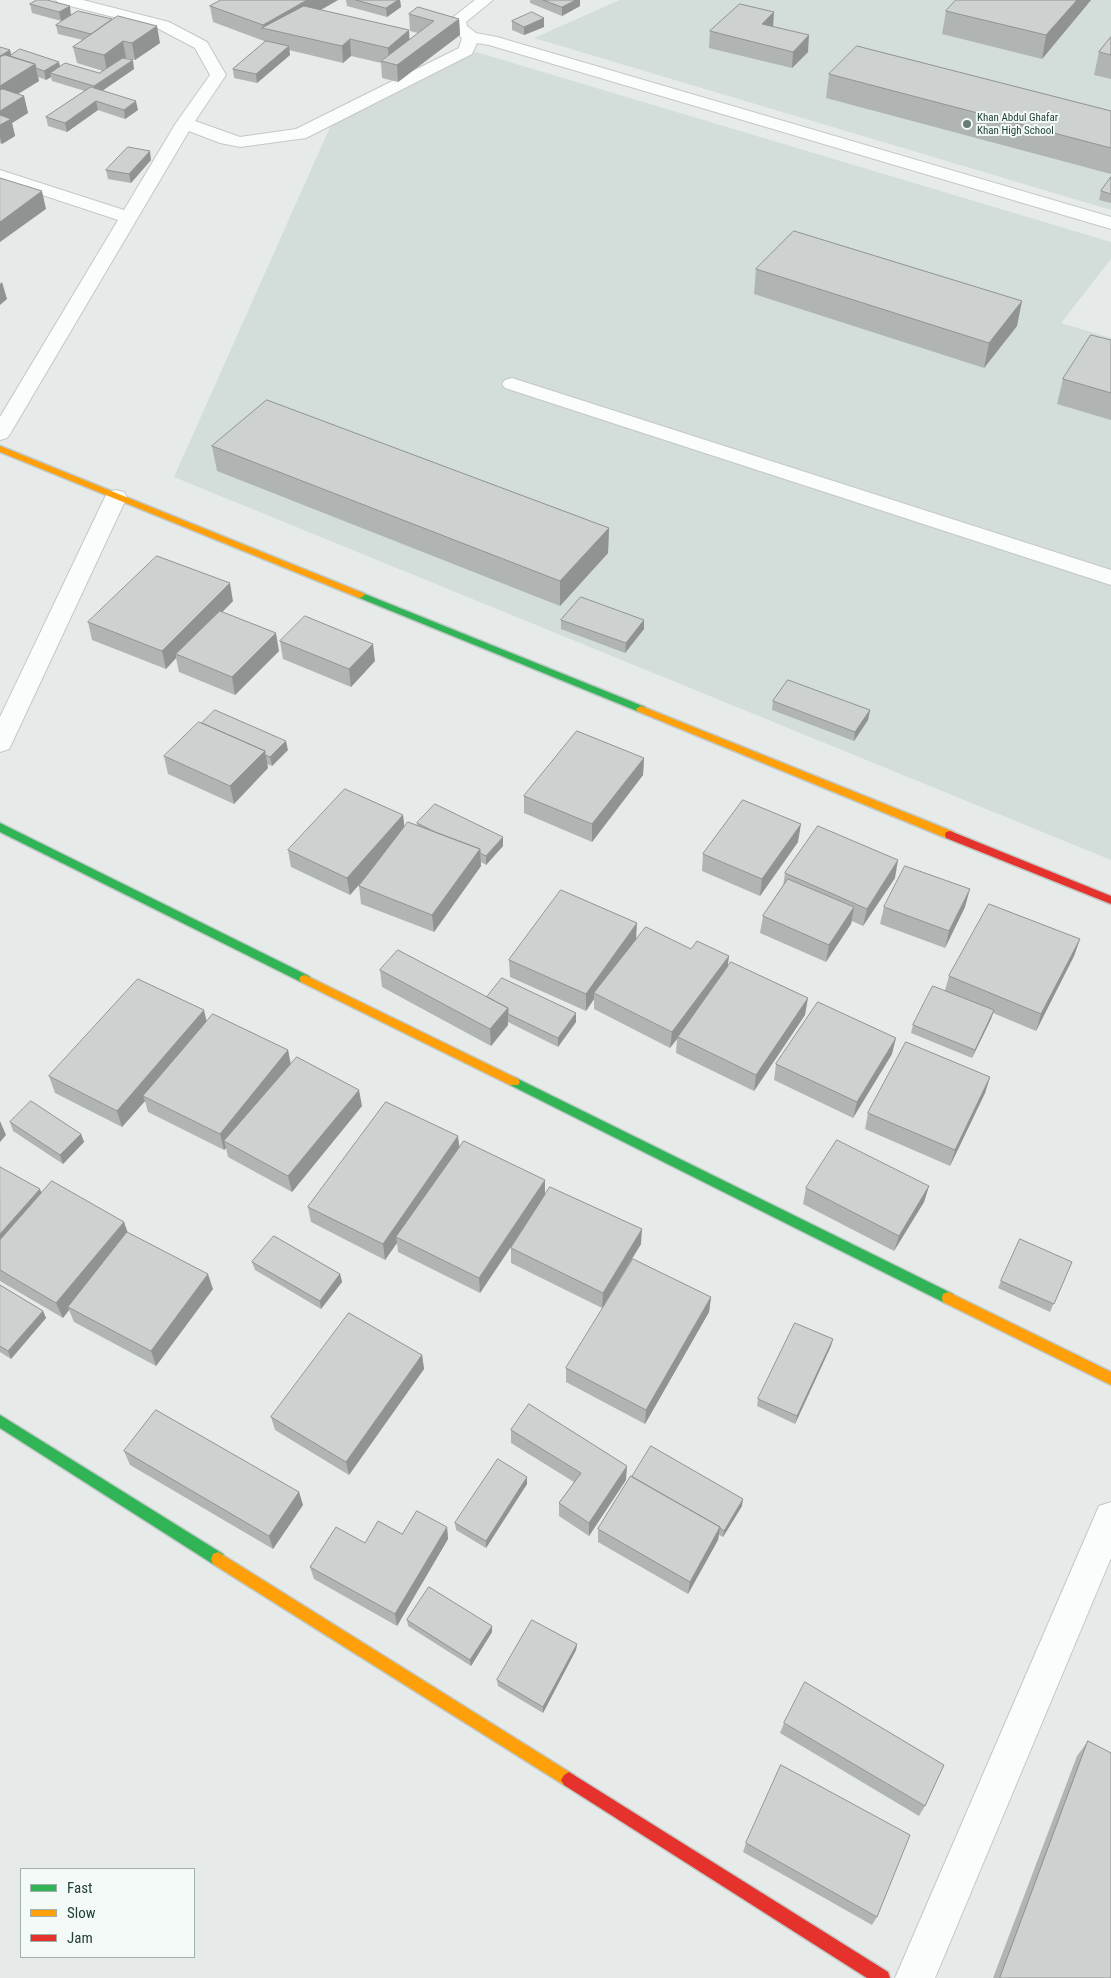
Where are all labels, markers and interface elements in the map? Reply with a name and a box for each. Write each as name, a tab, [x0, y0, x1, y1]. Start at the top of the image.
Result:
place label: Khan Abdul Ghafar Khan High School	[977, 111, 1058, 137]
marker: Khan Abdul Ghafar Khan High School	[961, 118, 973, 130]
legend	[20, 1868, 195, 1958]
text: Fast	[67, 1879, 92, 1897]
text: Slow	[67, 1904, 96, 1922]
text: Jam	[67, 1929, 93, 1947]

